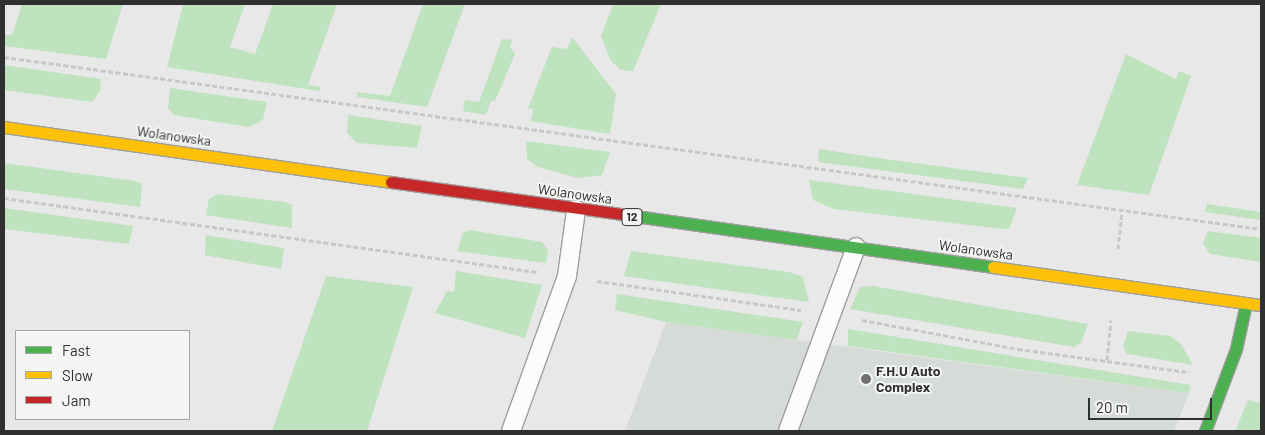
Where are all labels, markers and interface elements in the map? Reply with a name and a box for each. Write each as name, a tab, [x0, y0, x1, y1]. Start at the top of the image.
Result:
street label: Wolanowska	[136, 122, 212, 150]
street label: Wolanowska	[537, 180, 613, 208]
road number: 12	[621, 208, 643, 226]
street label: Wolanowska	[938, 236, 1014, 264]
legend	[15, 330, 190, 420]
text: Fast	[62, 341, 90, 359]
place label: F.H.U Auto Complex	[876, 363, 941, 396]
text: Slow	[62, 366, 93, 384]
marker: F.H.U Auto Complex	[860, 373, 872, 385]
scale bar	[1090, 388, 1214, 420]
text: Jam	[62, 391, 91, 409]
text: 20 m	[1096, 398, 1128, 416]

